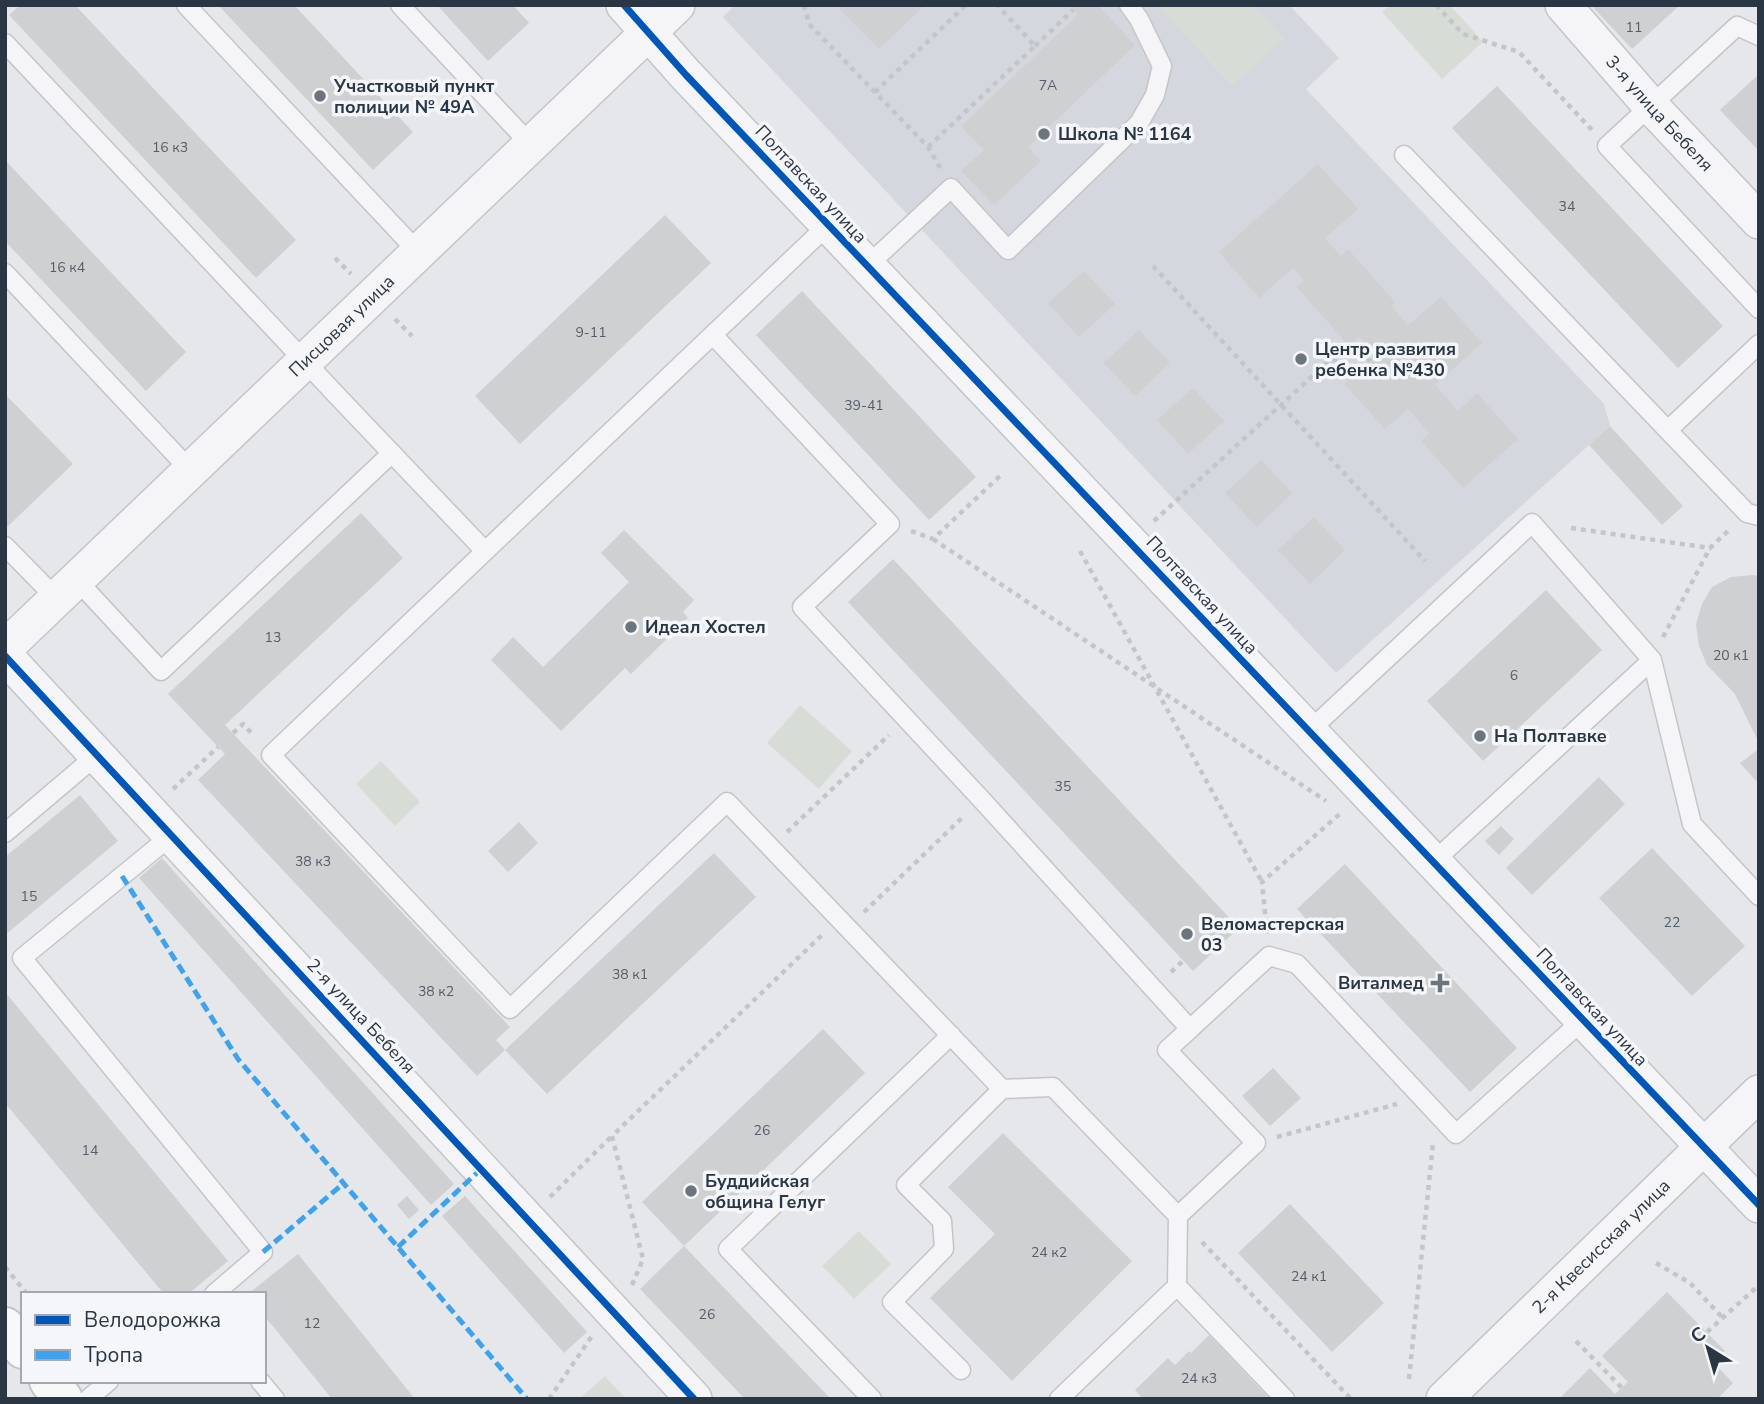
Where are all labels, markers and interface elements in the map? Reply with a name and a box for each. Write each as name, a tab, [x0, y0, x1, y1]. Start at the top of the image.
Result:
house number: 11	[1626, 18, 1642, 37]
street label: 3-я улица Бебеля	[1600, 50, 1718, 177]
place label: Участковый пункт полиции № 49А	[333, 74, 495, 119]
house number: 7А	[1039, 76, 1057, 95]
marker: Участковый пункт полиции № 49А	[312, 88, 328, 104]
street label: Полтавская улица	[750, 120, 872, 248]
place label: Школа № 1164	[1058, 122, 1192, 146]
marker: Школа № 1164	[1036, 126, 1052, 142]
house number: 16 к3	[152, 138, 188, 157]
house number: 34	[1559, 197, 1575, 216]
house number: 16 к4	[49, 258, 85, 277]
street label: Писцовая улица	[284, 270, 400, 382]
house number: 9-11	[575, 323, 607, 342]
place label: Центр развития ребенка №430	[1315, 337, 1456, 382]
marker: Центр развития ребенка №430	[1293, 351, 1309, 367]
house number: 39-41	[844, 396, 884, 415]
street label: Полтавская улица	[1141, 531, 1263, 659]
place label: Идеал Хостел	[645, 615, 766, 639]
marker: Идеал Хостел	[623, 619, 639, 635]
house number: 13	[265, 628, 281, 647]
house number: 20 к1	[1713, 646, 1749, 665]
house number: 6	[1510, 666, 1518, 685]
place label: На Полтавке	[1494, 724, 1607, 748]
marker: На Полтавке	[1472, 728, 1488, 744]
house number: 35	[1055, 777, 1071, 796]
house number: 38 к3	[295, 852, 331, 871]
house number: 15	[21, 887, 37, 906]
place label: Веломастерская 03	[1201, 912, 1344, 957]
house number: 22	[1664, 913, 1680, 932]
marker: Веломастерская 03	[1179, 926, 1195, 942]
street label: Полтавская улица	[1531, 943, 1653, 1071]
street label: 2-я улица Бебеля	[301, 953, 421, 1079]
house number: 38 к1	[612, 965, 648, 984]
place label: Виталмед	[1338, 971, 1424, 995]
marker: Виталмед	[1430, 973, 1450, 993]
house number: 38 к2	[418, 982, 454, 1001]
house number: 26	[754, 1121, 770, 1140]
house number: 14	[82, 1141, 98, 1160]
place label: Буддийская община Гелуг	[705, 1169, 825, 1214]
street label: 2-я Квесисская улица	[1527, 1174, 1675, 1319]
marker: Буддийская община Гелуг	[683, 1183, 699, 1199]
house number: 24 к2	[1031, 1243, 1067, 1262]
house number: 24 к1	[1291, 1267, 1327, 1286]
legend	[21, 1292, 266, 1383]
house number: 26	[699, 1305, 715, 1324]
text: Велодорожка	[84, 1306, 221, 1334]
north arrow	[1673, 1313, 1743, 1383]
house number: 12	[304, 1314, 320, 1333]
text: С	[1685, 1321, 1711, 1349]
text: Тропа	[84, 1341, 143, 1369]
house number: 24 к3	[1181, 1369, 1217, 1388]

